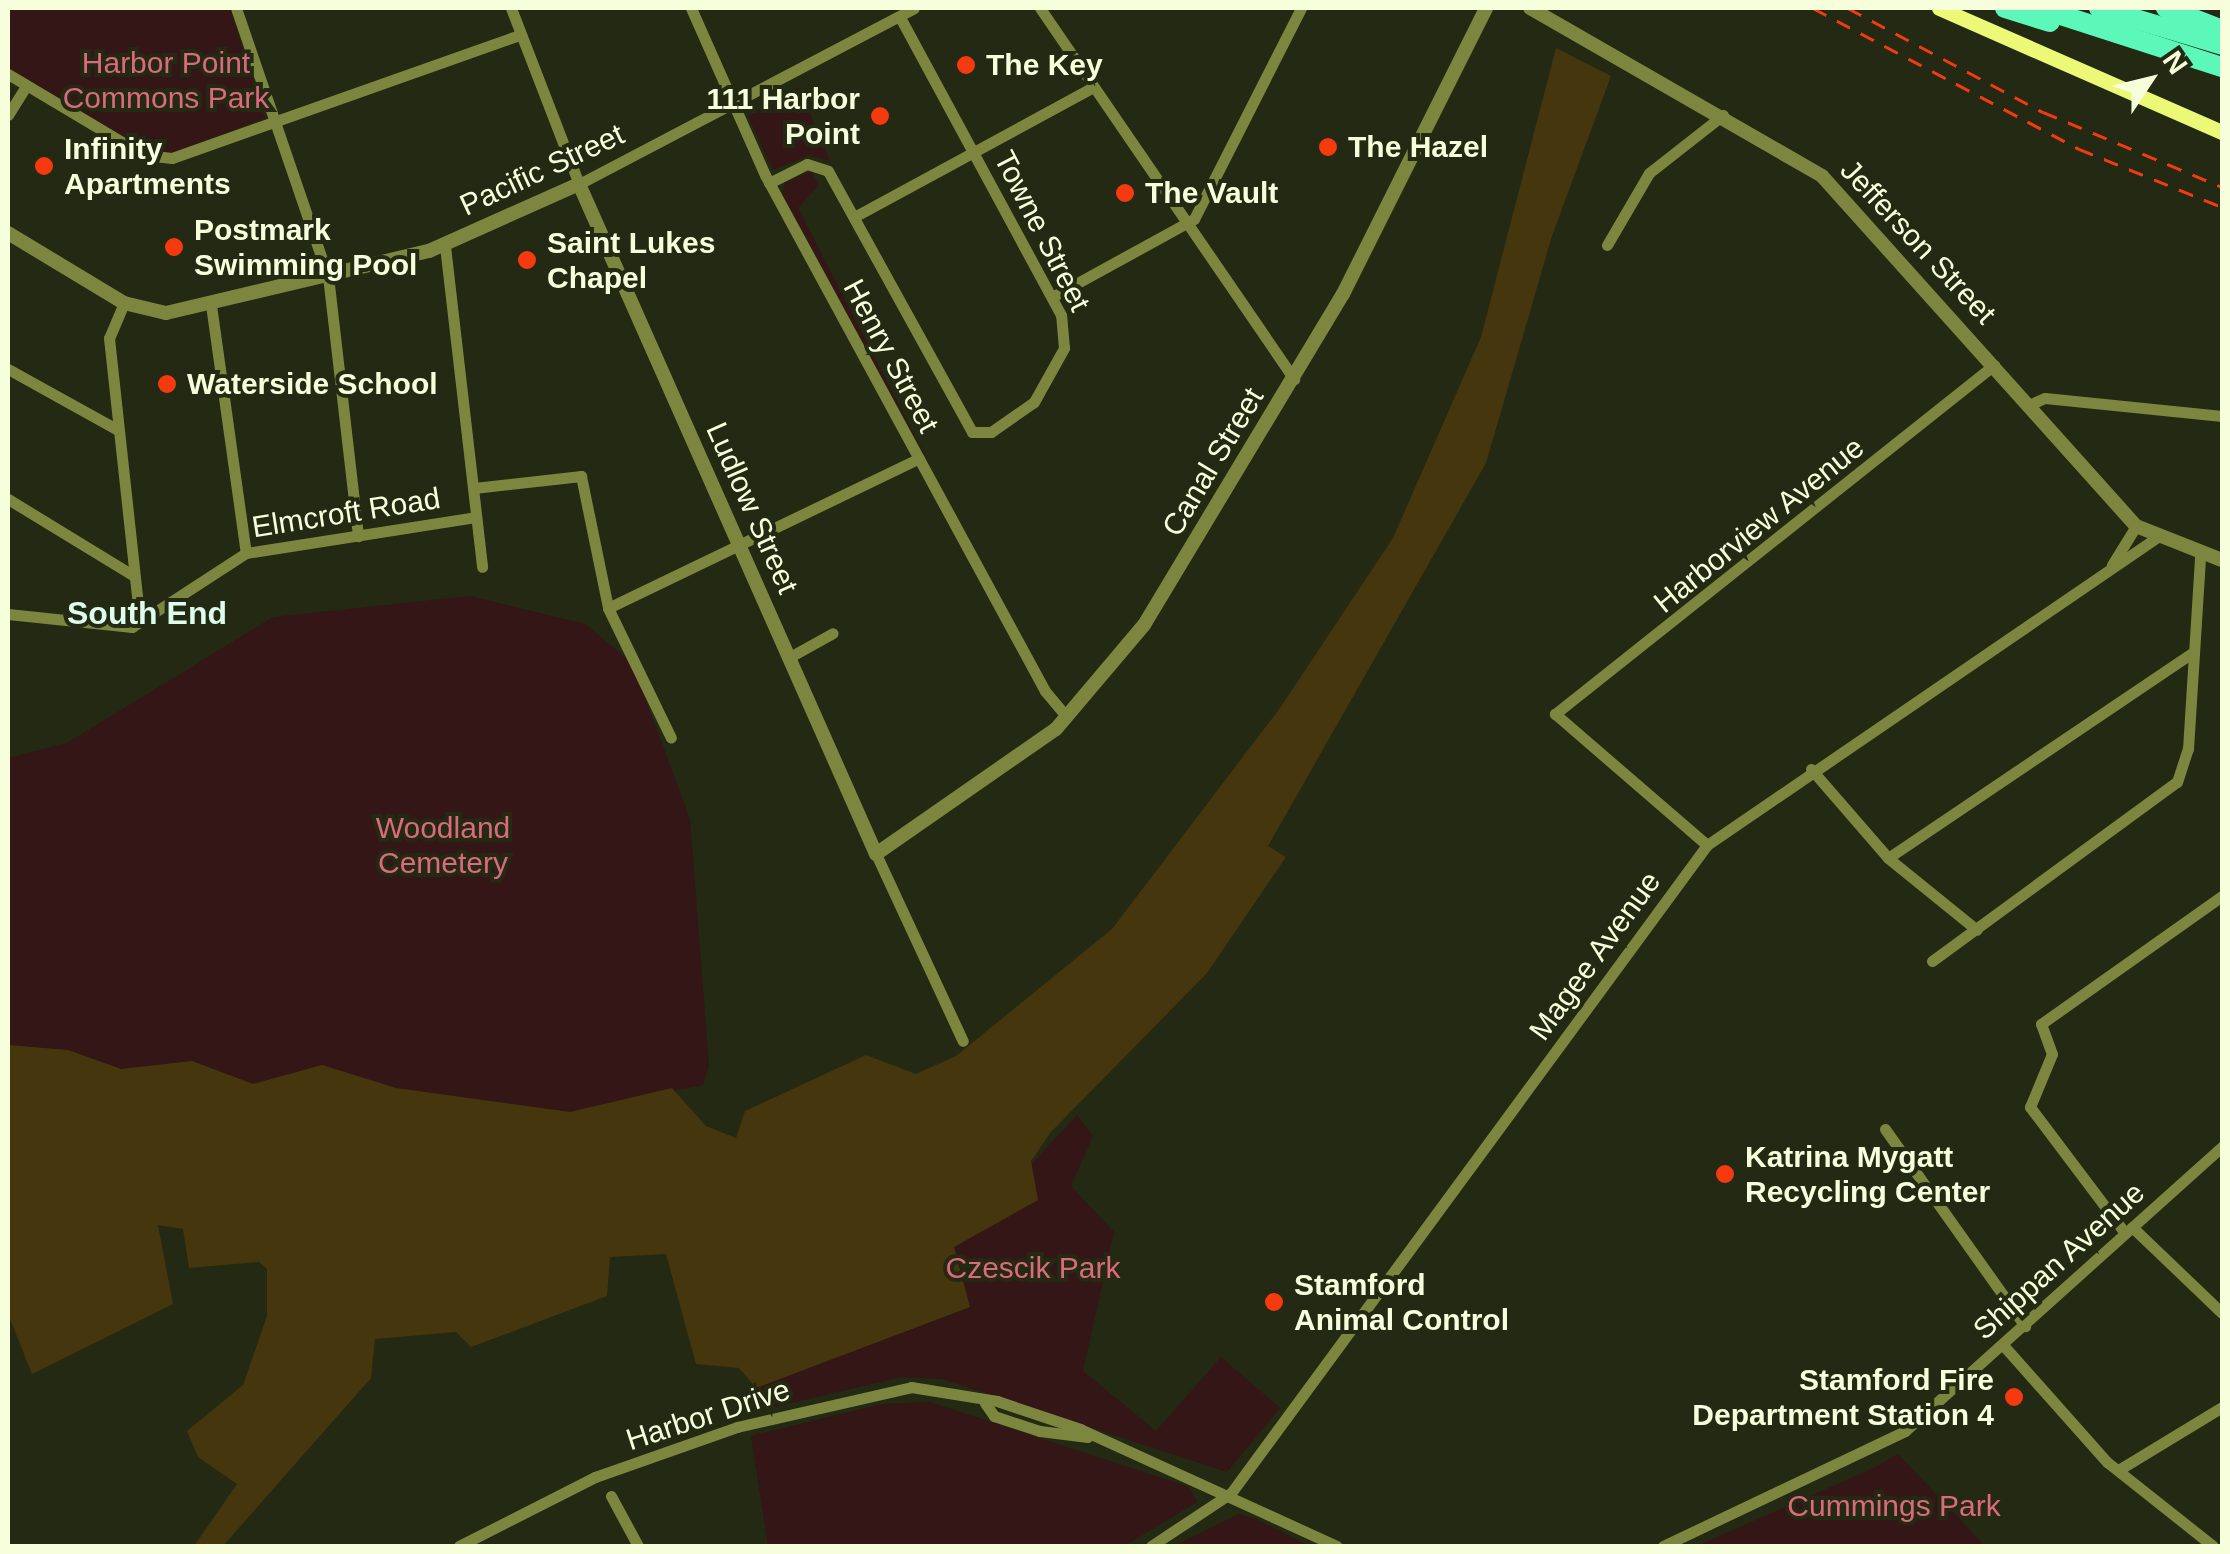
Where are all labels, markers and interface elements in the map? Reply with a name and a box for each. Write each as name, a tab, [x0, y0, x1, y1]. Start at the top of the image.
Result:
north arrow	[2100, 30, 2200, 130]
park label: Harbor Point Commons Park	[63, 45, 269, 116]
text: N	[2156, 45, 2193, 80]
place label: The Key	[986, 47, 1103, 83]
marker: The Key	[955, 54, 977, 76]
place label: 111 Harbor Point	[707, 81, 860, 152]
marker: 111 Harbor Point	[869, 105, 891, 127]
street label: Pacific Street	[454, 116, 630, 224]
place label: The Hazel	[1348, 129, 1488, 165]
place label: Infinity Apartments	[64, 131, 231, 202]
marker: The Hazel	[1317, 136, 1339, 158]
street label: Towne Street	[986, 145, 1098, 317]
street label: Jefferson Street	[1833, 152, 2003, 332]
marker: Infinity Apartments	[33, 155, 55, 177]
place label: The Vault	[1145, 175, 1278, 211]
marker: The Vault	[1114, 182, 1136, 204]
place label: Postmark Swimming Pool	[194, 212, 417, 282]
place label: Saint Lukes Chapel	[547, 225, 715, 296]
marker: Postmark Swimming Pool	[163, 236, 185, 258]
marker: Saint Lukes Chapel	[516, 249, 538, 271]
street label: Henry Street	[836, 273, 946, 439]
place label: Waterside School	[187, 366, 438, 402]
marker: Waterside School	[156, 373, 178, 395]
street label: Canal Street	[1155, 381, 1271, 543]
street label: Ludlow Street	[698, 417, 806, 599]
street label: Harborview Avenue	[1646, 429, 1872, 621]
street label: Elmcroft Road	[249, 480, 443, 546]
district label: South End	[67, 594, 227, 632]
park label: Woodland Cemetery	[376, 810, 510, 880]
street label: Magee Avenue	[1521, 864, 1669, 1048]
place label: Katrina Mygatt Recycling Center	[1745, 1139, 1990, 1210]
marker: Katrina Mygatt Recycling Center	[1714, 1163, 1736, 1185]
street label: Shippan Avenue	[1965, 1174, 2153, 1348]
park label: Czescik Park	[945, 1250, 1121, 1286]
place label: Stamford Animal Control	[1294, 1267, 1509, 1338]
marker: Stamford Animal Control	[1263, 1291, 1285, 1313]
place label: Stamford Fire Department Station 4	[1692, 1362, 1994, 1432]
street label: Harbor Drive	[622, 1372, 794, 1458]
marker: Stamford Fire Department Station 4	[2003, 1386, 2025, 1408]
park label: Cummings Park	[1787, 1488, 2001, 1524]

